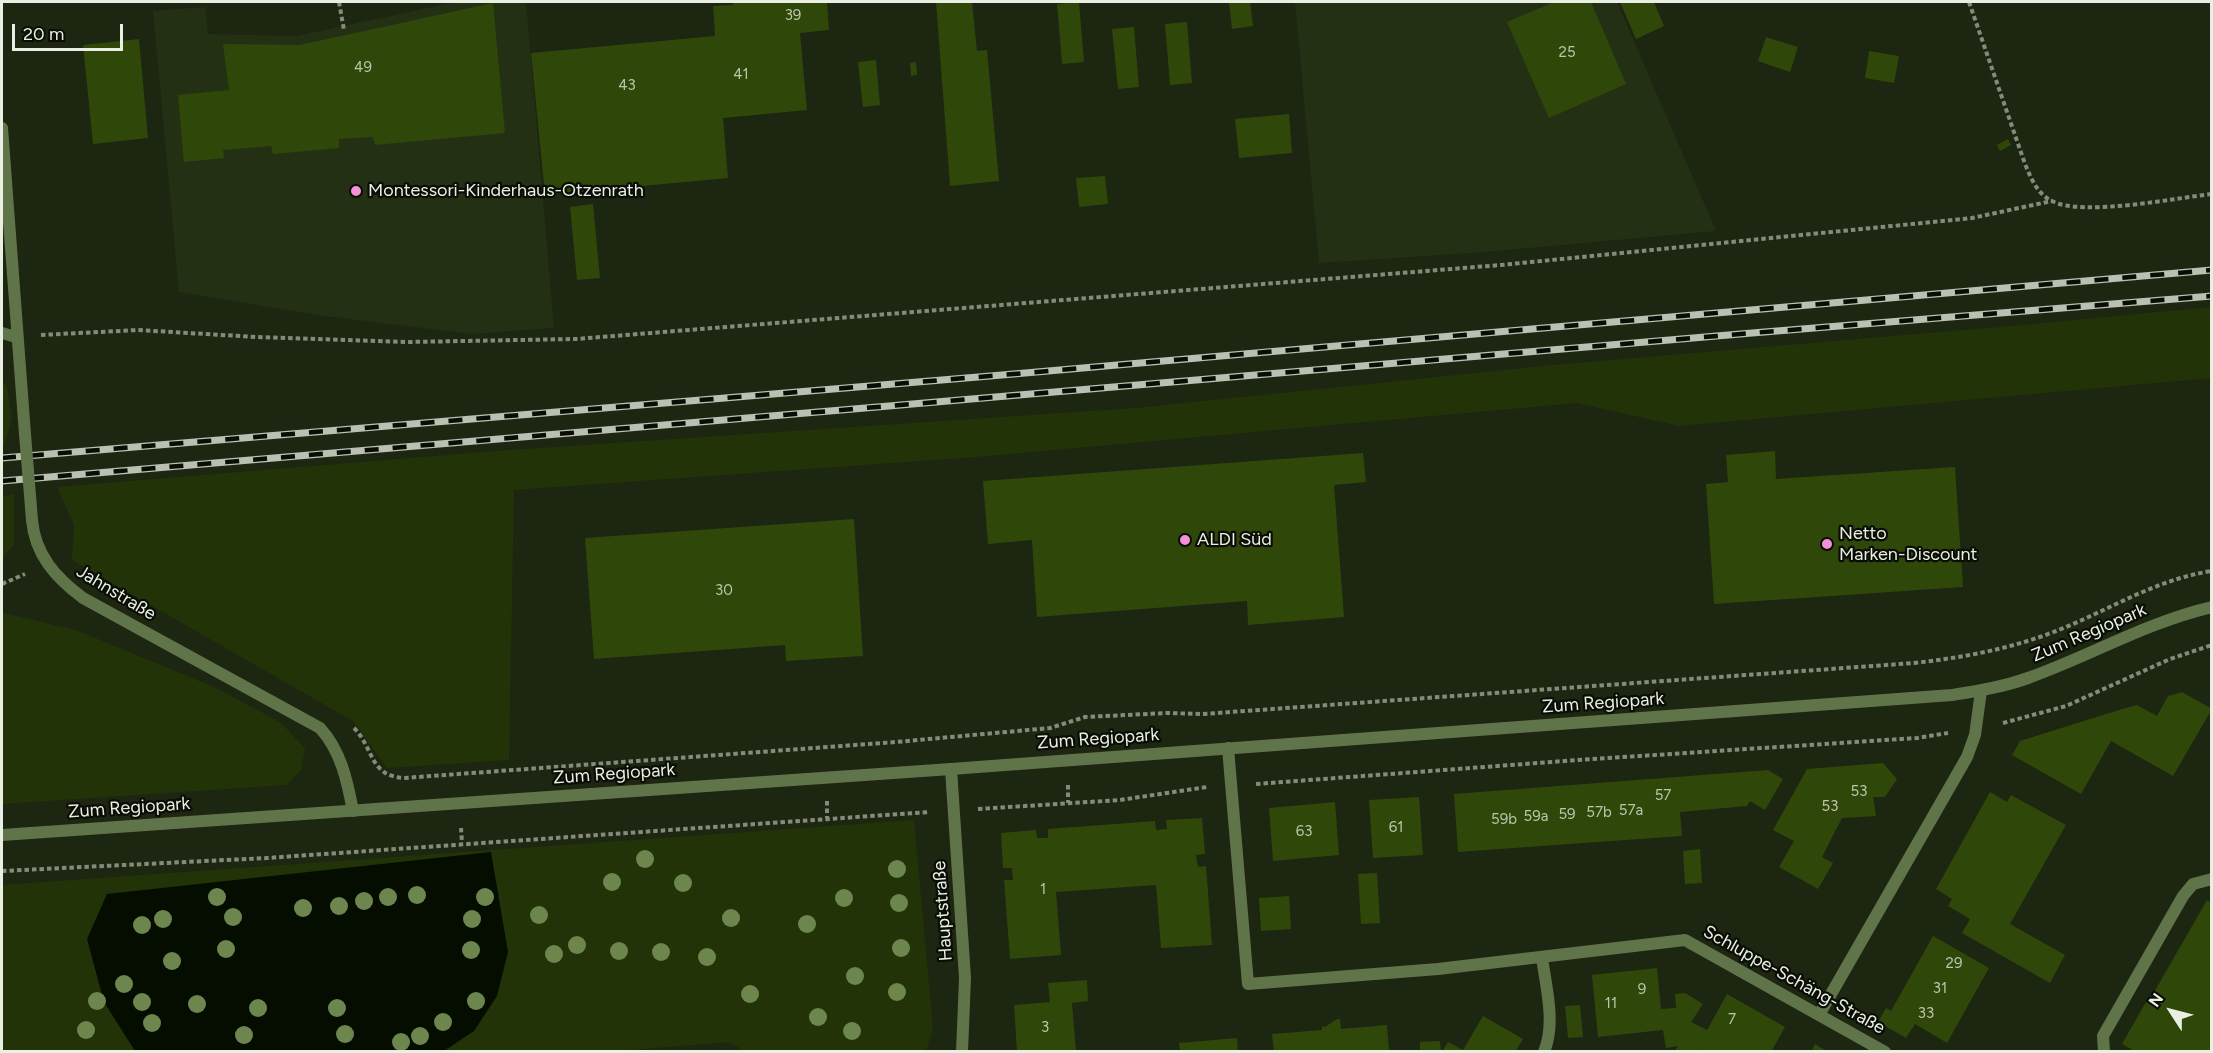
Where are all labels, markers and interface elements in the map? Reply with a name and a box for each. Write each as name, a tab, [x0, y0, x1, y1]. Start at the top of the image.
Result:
house number: 39	[785, 7, 801, 25]
scale bar	[15, 12, 126, 50]
text: 20 m	[23, 23, 64, 45]
house number: 25	[1558, 44, 1576, 62]
house number: 49	[354, 59, 372, 77]
house number: 41	[733, 66, 749, 84]
house number: 43	[618, 77, 636, 95]
place label: Montessori-Kinderhaus-Otzenrath	[368, 180, 644, 202]
marker: Montessori-Kinderhaus-Otzenrath	[349, 184, 363, 198]
place label: Netto Marken-Discount	[1839, 523, 1977, 566]
place label: ALDI Süd	[1197, 529, 1272, 551]
marker: ALDI Süd	[1178, 533, 1192, 547]
marker: Netto Marken-Discount	[1820, 537, 1834, 551]
street label: Jahnstraße	[72, 561, 160, 625]
house number: 30	[715, 582, 733, 600]
street label: Zum Regiopark	[2029, 599, 2149, 667]
street label: Zum Regiopark	[1541, 688, 1665, 718]
street label: Zum Regiopark	[1036, 724, 1160, 754]
street label: Zum Regiopark	[552, 759, 676, 789]
house number: 53	[1851, 783, 1867, 801]
house number: 57	[1655, 787, 1671, 805]
street label: Zum Regiopark	[67, 793, 191, 823]
house number: 53	[1822, 798, 1838, 816]
house number: 57a	[1619, 802, 1643, 820]
house number: 57b	[1586, 804, 1612, 822]
house number: 59	[1558, 806, 1576, 824]
house number: 59a	[1524, 808, 1548, 826]
house number: 59b	[1491, 811, 1517, 829]
house number: 61	[1389, 819, 1403, 837]
house number: 63	[1296, 823, 1312, 841]
street label: Hauptstraße	[929, 860, 957, 962]
house number: 1	[1040, 881, 1046, 899]
street label: Schluppe-Schäng-Straße	[1699, 921, 1889, 1039]
house number: 29	[1946, 955, 1962, 973]
house number: 31	[1933, 980, 1947, 998]
house number: 9	[1638, 981, 1646, 999]
north arrow	[2141, 981, 2201, 1041]
text: N	[2145, 990, 2167, 1011]
house number: 11	[1605, 995, 1617, 1013]
house number: 33	[1918, 1005, 1934, 1023]
house number: 7	[1728, 1011, 1736, 1029]
house number: 3	[1041, 1019, 1049, 1037]

